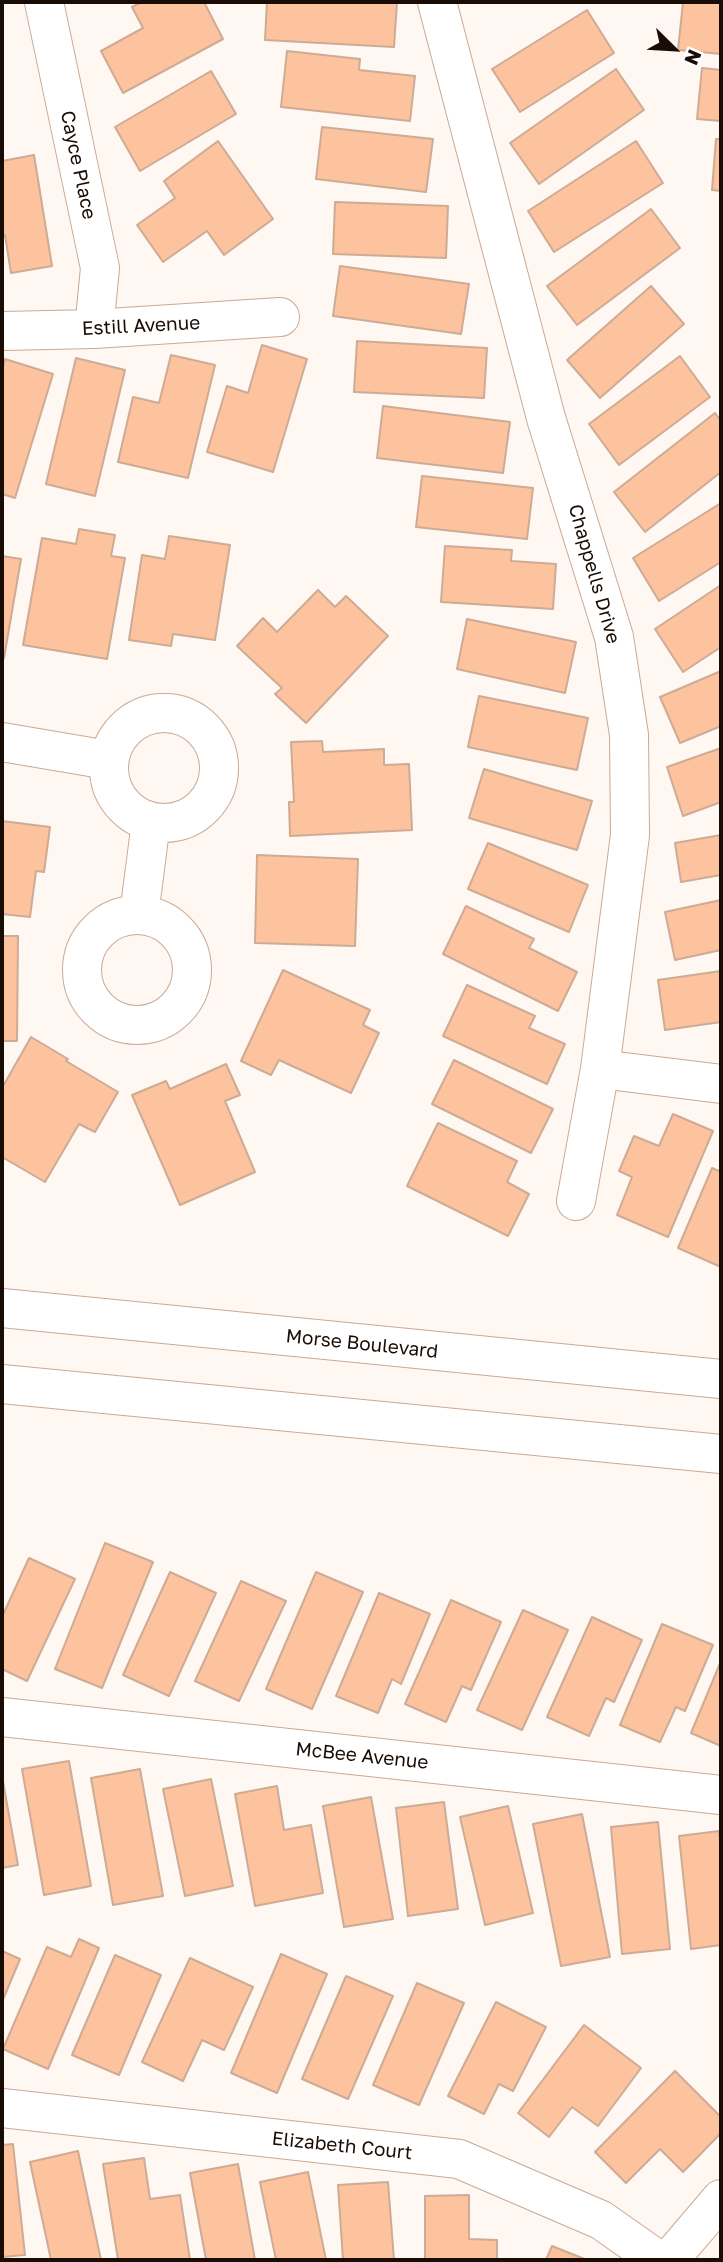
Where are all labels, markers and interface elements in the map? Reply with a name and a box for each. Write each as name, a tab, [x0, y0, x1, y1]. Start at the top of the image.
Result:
north arrow	[639, 14, 709, 84]
text: N	[680, 46, 707, 69]
street label: Cayce Place	[55, 109, 101, 221]
street label: Estill Avenue	[81, 312, 201, 340]
street label: Chappells Drive	[563, 502, 625, 646]
street label: Morse Boulevard	[285, 1325, 439, 1363]
street label: McBee Avenue	[295, 1738, 429, 1774]
street label: Elizabeth Court	[271, 2127, 413, 2165]

